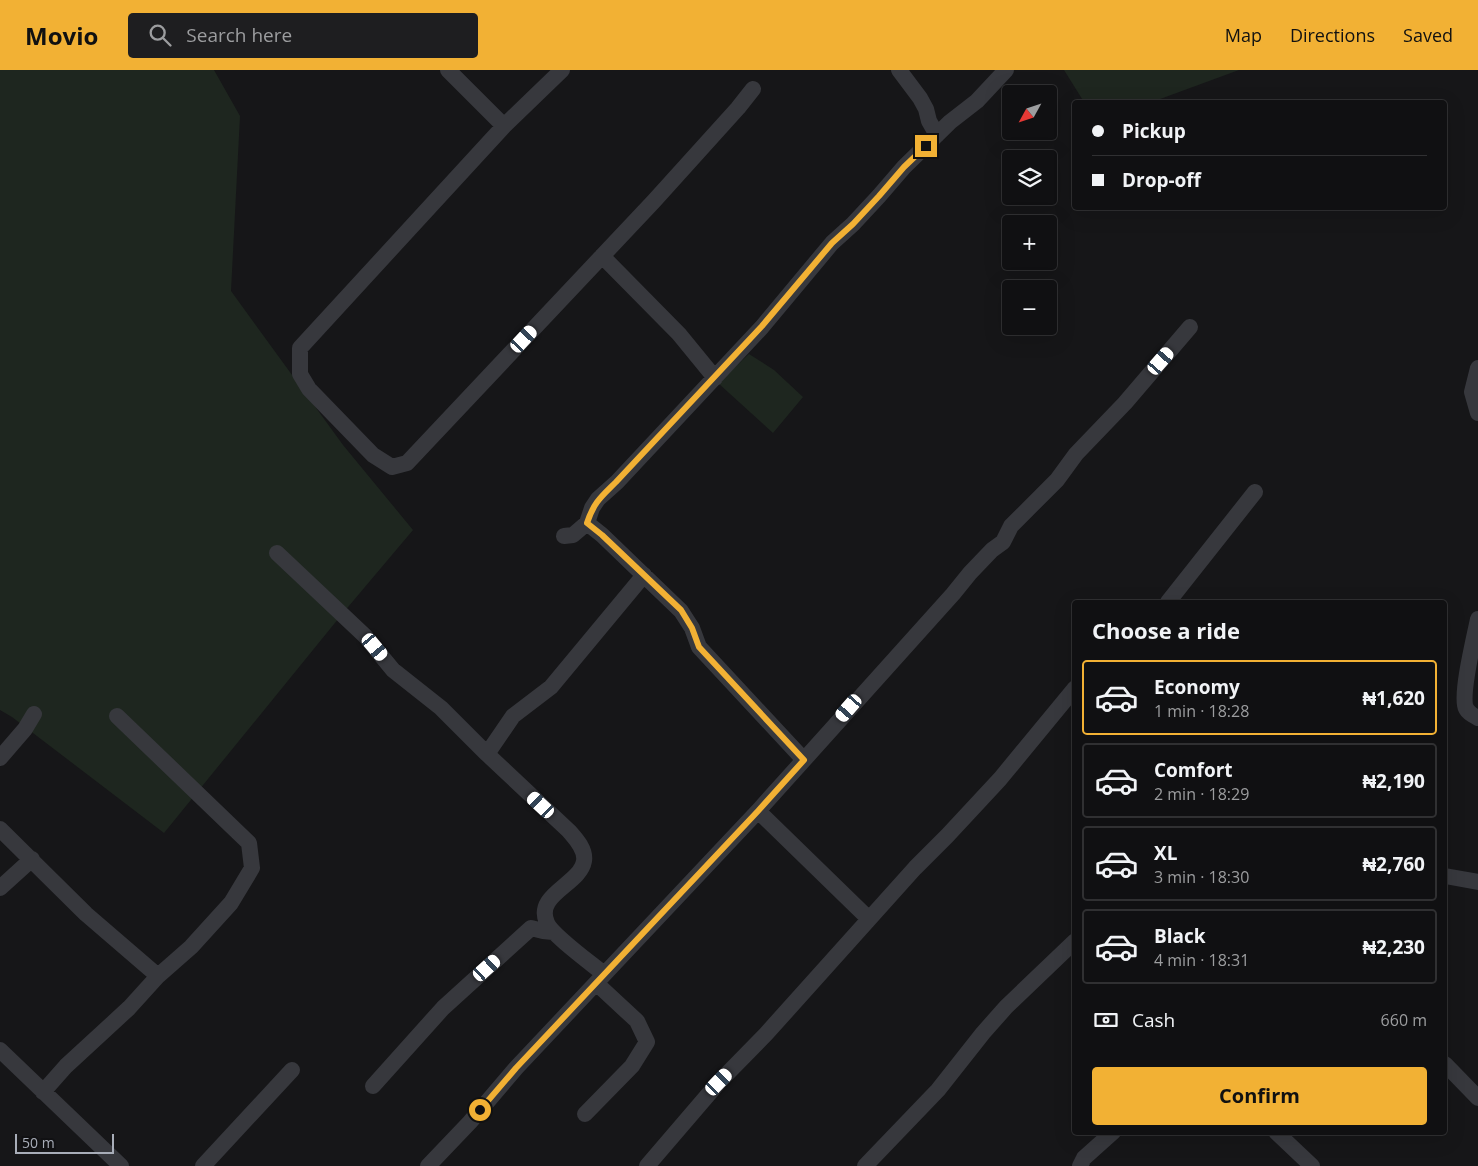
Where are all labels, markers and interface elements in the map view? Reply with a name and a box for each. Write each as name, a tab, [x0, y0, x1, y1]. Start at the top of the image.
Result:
search box	[128, 13, 478, 58]
text: Movio	[25, 19, 98, 52]
icon: search	[146, 21, 174, 49]
text: Search here	[186, 22, 292, 48]
text: Map	[1225, 23, 1262, 47]
text: Directions	[1290, 23, 1375, 47]
text: Saved	[1403, 23, 1453, 47]
north arrow	[1002, 85, 1058, 140]
map controls	[1002, 85, 1057, 335]
text: Pickup	[1122, 118, 1186, 144]
route end	[915, 135, 937, 157]
button: layers	[1002, 150, 1057, 205]
text: Drop-off	[1122, 167, 1201, 193]
button: +	[1002, 215, 1057, 270]
button: −	[1002, 280, 1057, 335]
car	[508, 323, 539, 355]
car	[1145, 345, 1176, 377]
text: Choose a ride	[1092, 615, 1240, 645]
car	[359, 631, 390, 663]
text: Economy	[1154, 674, 1240, 700]
icon: car	[1094, 675, 1139, 720]
text: ₦1,620	[1362, 685, 1425, 711]
car	[833, 692, 864, 724]
text: 1 min · 18:28	[1154, 700, 1249, 722]
text: Comfort	[1154, 757, 1233, 783]
icon: car	[1094, 758, 1139, 803]
text: ₦2,190	[1362, 768, 1425, 794]
text: 2 min · 18:29	[1154, 783, 1249, 805]
car	[524, 789, 557, 821]
text: XL	[1154, 840, 1177, 866]
icon: car	[1094, 841, 1139, 886]
text: ₦2,760	[1362, 851, 1425, 877]
text: 3 min · 18:30	[1154, 866, 1249, 888]
text: Black	[1154, 923, 1206, 949]
icon: car	[1094, 924, 1139, 969]
text: ₦2,230	[1362, 934, 1425, 960]
text: 4 min · 18:31	[1154, 949, 1249, 971]
car	[470, 952, 503, 984]
icon: cash	[1092, 1006, 1120, 1034]
text: Cash	[1132, 1007, 1175, 1033]
text: 660 m	[1381, 1009, 1427, 1031]
car	[703, 1066, 734, 1098]
button: Confirm	[1092, 1067, 1427, 1125]
route start	[469, 1099, 491, 1121]
scale bar	[15, 1131, 114, 1154]
text: 50 m	[22, 1133, 55, 1152]

